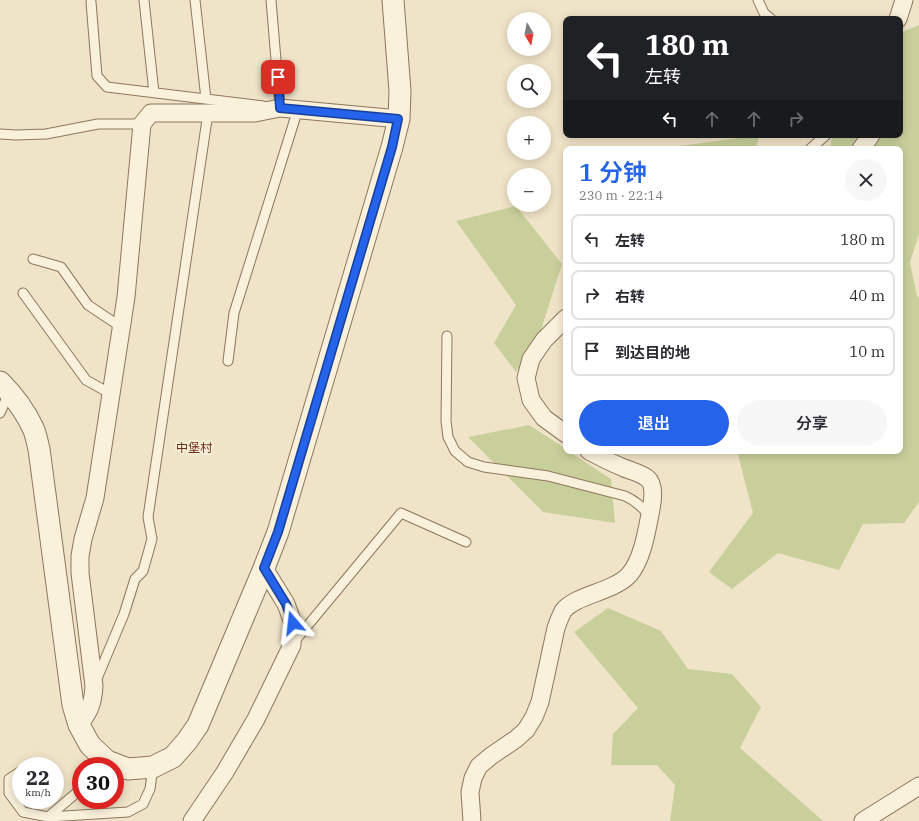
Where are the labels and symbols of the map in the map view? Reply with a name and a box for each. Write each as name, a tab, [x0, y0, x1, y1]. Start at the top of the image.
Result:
north arrow	[507, 12, 551, 56]
pin	[261, 60, 295, 94]
district label: 中堡村	[176, 440, 213, 455]
position arrow	[272, 602, 314, 644]
speed limit sign: 30	[72, 757, 124, 809]

